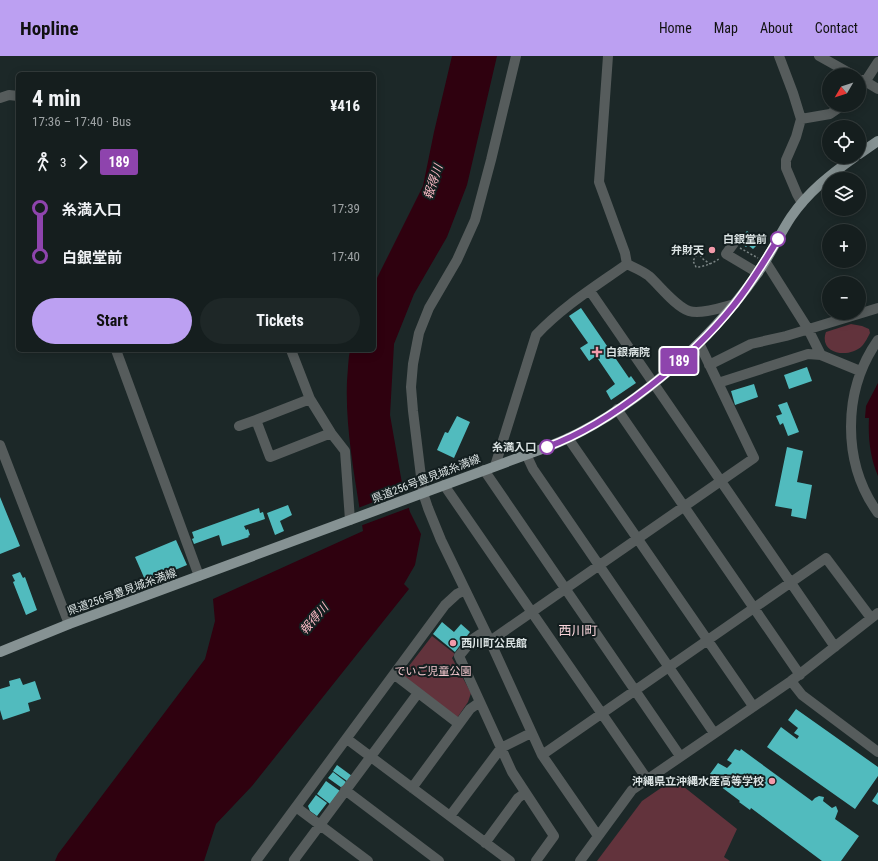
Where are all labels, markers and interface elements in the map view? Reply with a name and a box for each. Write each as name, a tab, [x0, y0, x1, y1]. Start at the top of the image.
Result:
text: Hopline	[20, 17, 79, 40]
text: Home	[659, 20, 692, 36]
text: Map	[714, 20, 738, 36]
text: About	[760, 20, 793, 36]
text: Contact	[815, 20, 858, 36]
north arrow	[822, 68, 866, 112]
map controls	[822, 68, 866, 320]
text: 4 min	[32, 86, 81, 111]
text: ¥416	[330, 97, 360, 115]
text: 17:36 – 17:40 · Bus	[32, 114, 131, 129]
button: locate	[822, 120, 866, 164]
icon: walk	[32, 151, 54, 173]
icon: forward	[72, 151, 94, 173]
text: 189	[108, 154, 130, 170]
text: 3	[60, 155, 66, 170]
water label: 報得川	[421, 161, 446, 201]
button: layers	[822, 172, 866, 216]
text: 糸満入口	[62, 201, 122, 219]
text: 17:39	[331, 201, 360, 216]
button: +	[822, 224, 866, 268]
marker: 白銀堂前	[770, 231, 786, 247]
place label: 白銀堂前	[723, 233, 767, 246]
place label: 弁財天	[671, 244, 704, 257]
marker: 弁財天	[707, 245, 717, 255]
text: 白銀堂前	[62, 249, 122, 267]
text: 17:40	[331, 249, 360, 264]
button: −	[822, 276, 866, 320]
button: Start	[32, 298, 192, 344]
button: Tickets	[200, 298, 360, 344]
marker: 白銀病院	[591, 346, 603, 358]
place label: 白銀病院	[606, 346, 650, 359]
line badge: 189	[656, 348, 702, 374]
text: 189	[668, 353, 690, 369]
marker: 糸満入口	[539, 439, 555, 455]
place label: 糸満入口	[492, 441, 536, 454]
street label: 県道256号豊見城糸満線	[370, 452, 482, 506]
street label: 県道256号豊見城糸満線	[66, 566, 178, 618]
water label: 報得川	[297, 599, 332, 637]
district label: 西川町	[558, 623, 598, 638]
place label: 西川町公民館	[461, 637, 527, 650]
marker: 西川町公民館	[448, 638, 458, 648]
park label: でいご児童公園	[395, 665, 472, 678]
place label: 沖縄県立沖縄水産高等学校	[632, 775, 764, 788]
marker: 沖縄県立沖縄水産高等学校	[767, 776, 777, 786]

